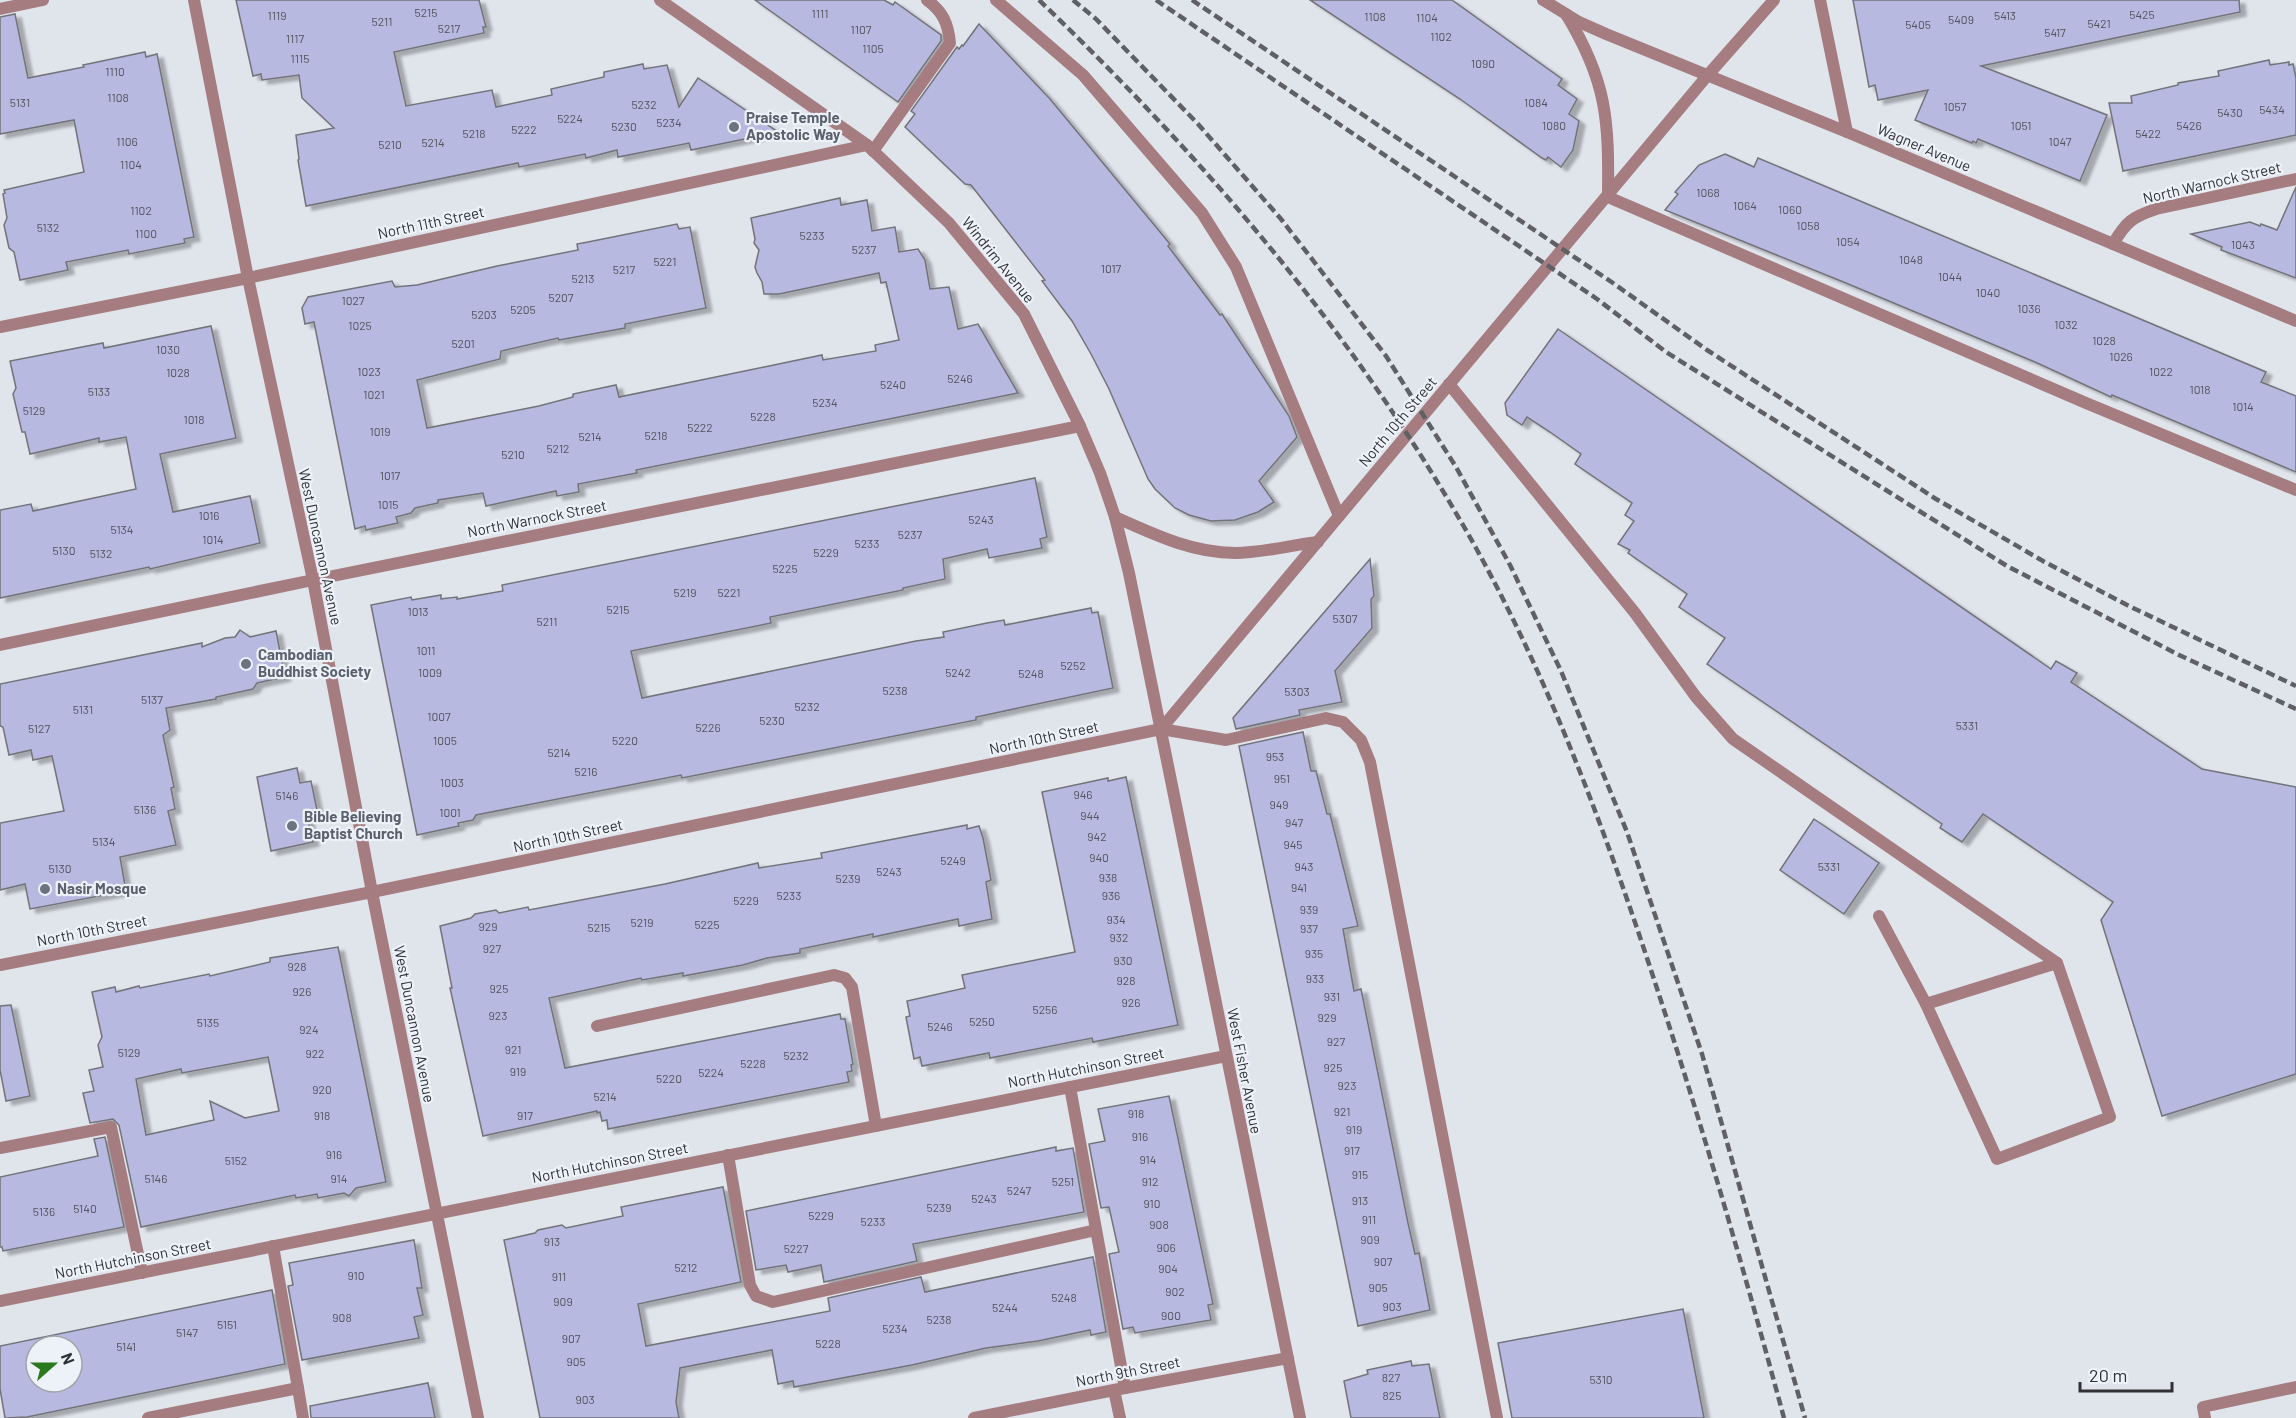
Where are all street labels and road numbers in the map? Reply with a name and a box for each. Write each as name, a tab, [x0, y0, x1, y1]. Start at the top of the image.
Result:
street label: Wagner Avenue	[1875, 119, 1974, 175]
street label: North Warnock Street	[2141, 157, 2283, 207]
street label: North 11th Street	[376, 202, 486, 242]
street label: Windrim Avenue	[959, 213, 1039, 306]
street label: North 10th Street	[1354, 373, 1440, 470]
street label: West Duncannon Avenue	[296, 467, 346, 627]
street label: North Warnock Street	[466, 496, 608, 540]
street label: North 10th Street	[987, 717, 1100, 757]
street label: North 10th Street	[511, 815, 624, 855]
street label: North 10th Street	[35, 911, 148, 950]
street label: West Duncannon Avenue	[391, 944, 439, 1104]
street label: West Fisher Avenue	[1224, 1006, 1266, 1135]
street label: North Hutchinson Street	[1006, 1043, 1165, 1091]
street label: North Hutchinson Street	[530, 1138, 689, 1186]
street label: North Hutchinson Street	[53, 1234, 212, 1282]
street label: North 9th Street	[1074, 1352, 1181, 1390]

